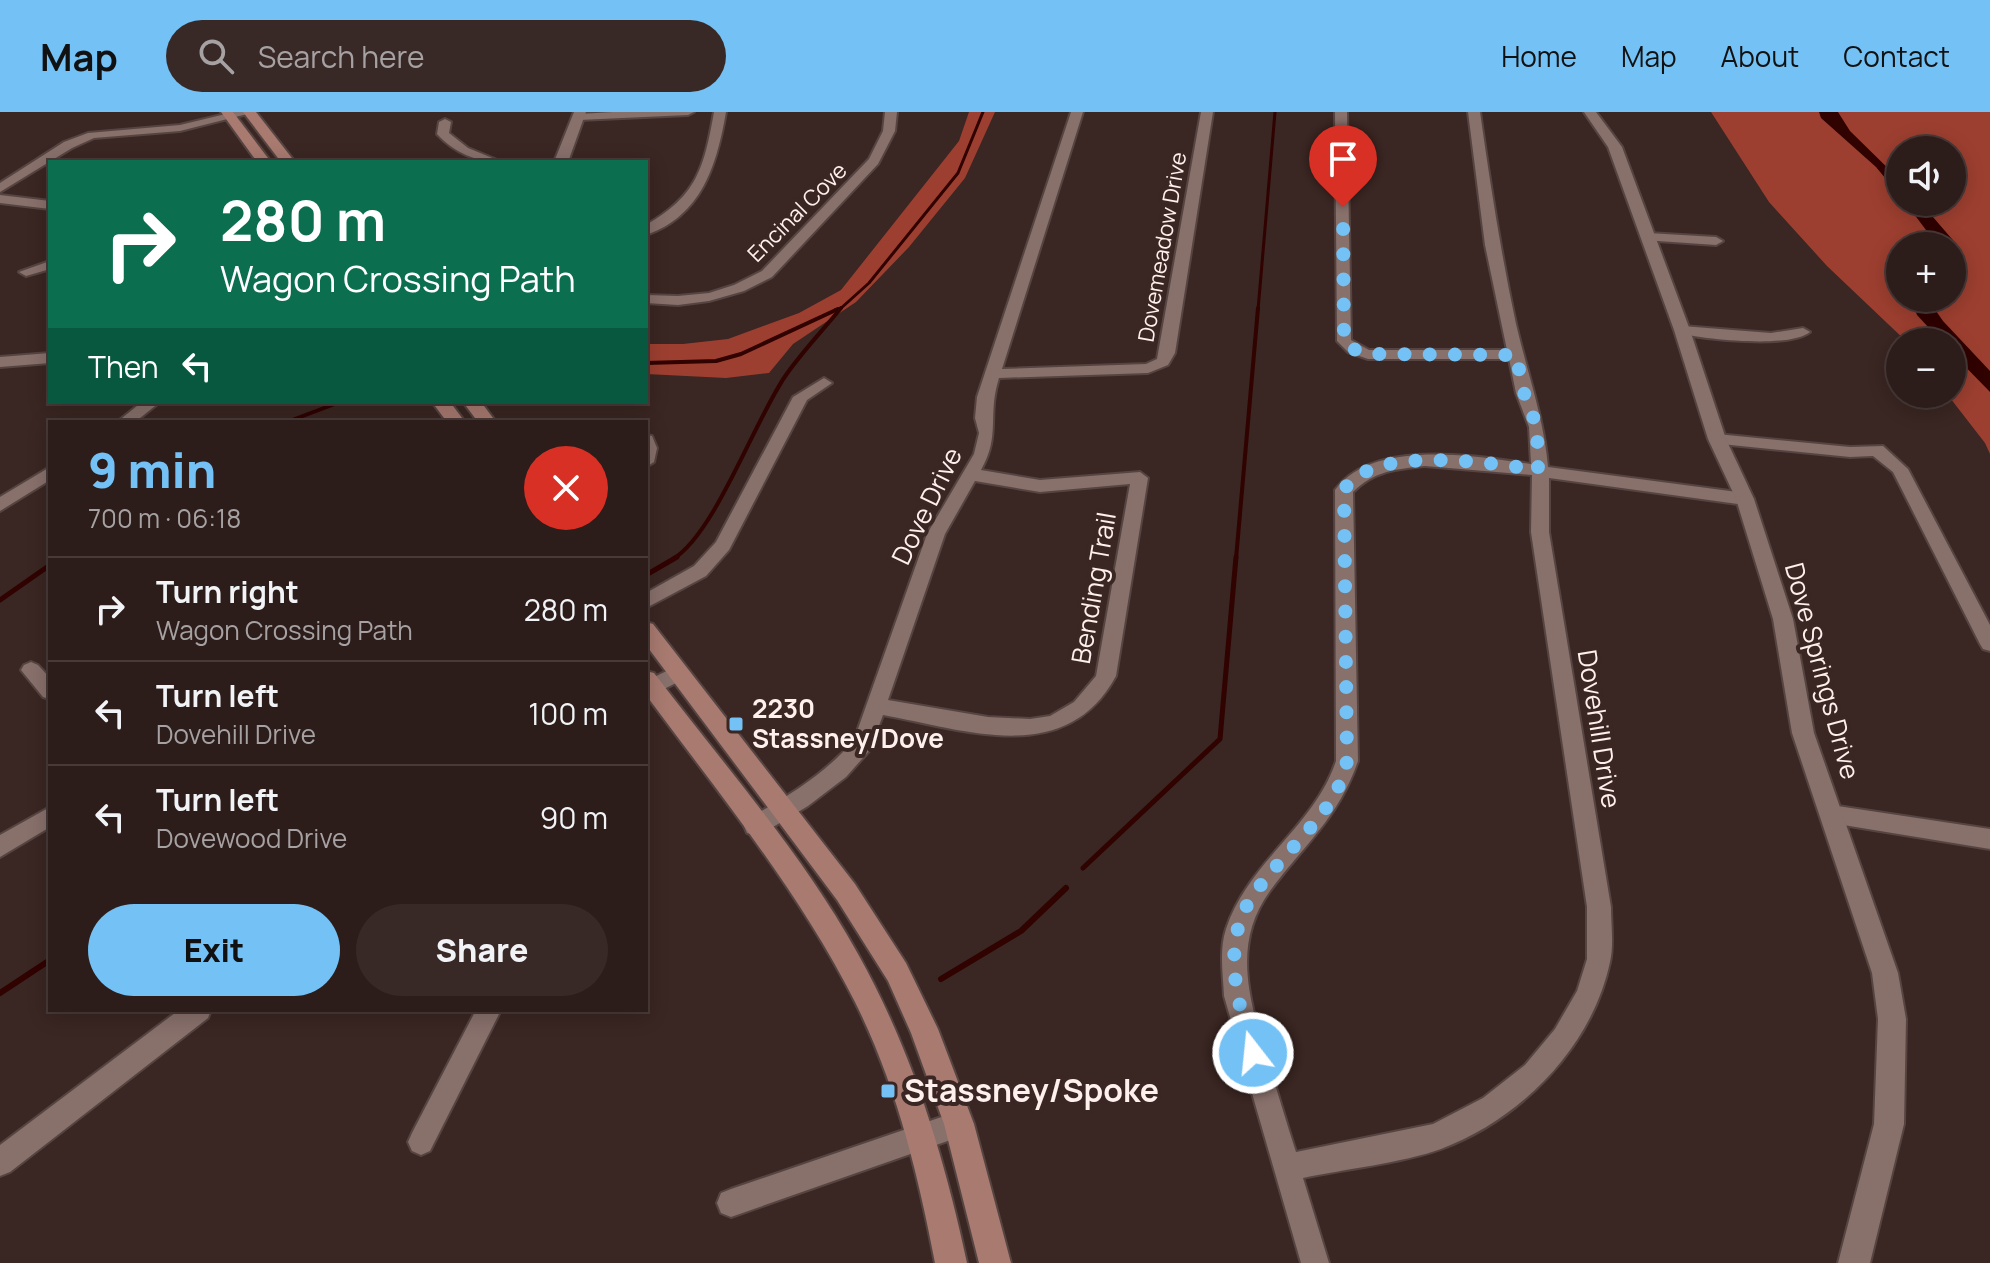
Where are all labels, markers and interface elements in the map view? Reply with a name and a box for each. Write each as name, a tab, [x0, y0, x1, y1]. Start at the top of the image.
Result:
search box	[166, 20, 726, 92]
text: Map	[40, 30, 118, 82]
icon: search	[194, 34, 238, 78]
text: Search here	[258, 36, 425, 77]
text: Home	[1501, 37, 1577, 75]
text: Map	[1621, 37, 1677, 75]
text: About	[1721, 37, 1799, 75]
text: Contact	[1843, 37, 1950, 75]
pin	[1309, 125, 1377, 207]
map controls	[1886, 136, 1966, 408]
button: sound	[1886, 136, 1966, 216]
icon: arrive	[1321, 137, 1365, 181]
street label: Dovemeadow Drive	[1131, 150, 1193, 344]
street label: Encinal Cove	[741, 156, 853, 268]
text: 280 m	[220, 181, 386, 258]
icon: right	[88, 192, 192, 296]
button: +	[1886, 232, 1966, 312]
text: Wagon Crossing Path	[220, 254, 576, 303]
button: −	[1886, 328, 1966, 408]
icon: left	[175, 344, 219, 388]
text: Then	[88, 346, 159, 387]
text: 9 min	[88, 437, 216, 502]
street label: Dove Drive	[882, 441, 970, 570]
button: close	[524, 446, 608, 530]
text: 700 m · 06:18	[88, 500, 241, 536]
street label: Bending Trail	[1062, 509, 1124, 666]
street label: Dove Springs Drive	[1777, 559, 1869, 783]
text: Turn right	[156, 571, 299, 612]
icon: right	[88, 587, 132, 631]
text: 280 m	[524, 589, 608, 630]
text: Wagon Crossing Path	[156, 612, 413, 648]
street label: Dovehill Drive	[1570, 647, 1630, 811]
text: Turn left	[156, 675, 279, 716]
place label: 2230 Stassney/Dove	[752, 690, 944, 756]
icon: left	[88, 691, 132, 735]
text: 100 m	[528, 693, 608, 734]
marker: 2230 Stassney/Dove	[727, 715, 745, 733]
text: Dovehill Drive	[156, 716, 316, 752]
text: Turn left	[156, 779, 279, 820]
icon: left	[88, 795, 132, 839]
text: 90 m	[540, 797, 608, 838]
text: Dovewood Drive	[156, 820, 347, 856]
button: Exit	[88, 904, 340, 996]
button: Share	[356, 904, 608, 996]
position arrow	[1211, 1011, 1295, 1095]
place label: Stassney/Spoke	[904, 1068, 1159, 1112]
marker: Stassney/Spoke	[879, 1082, 897, 1100]

